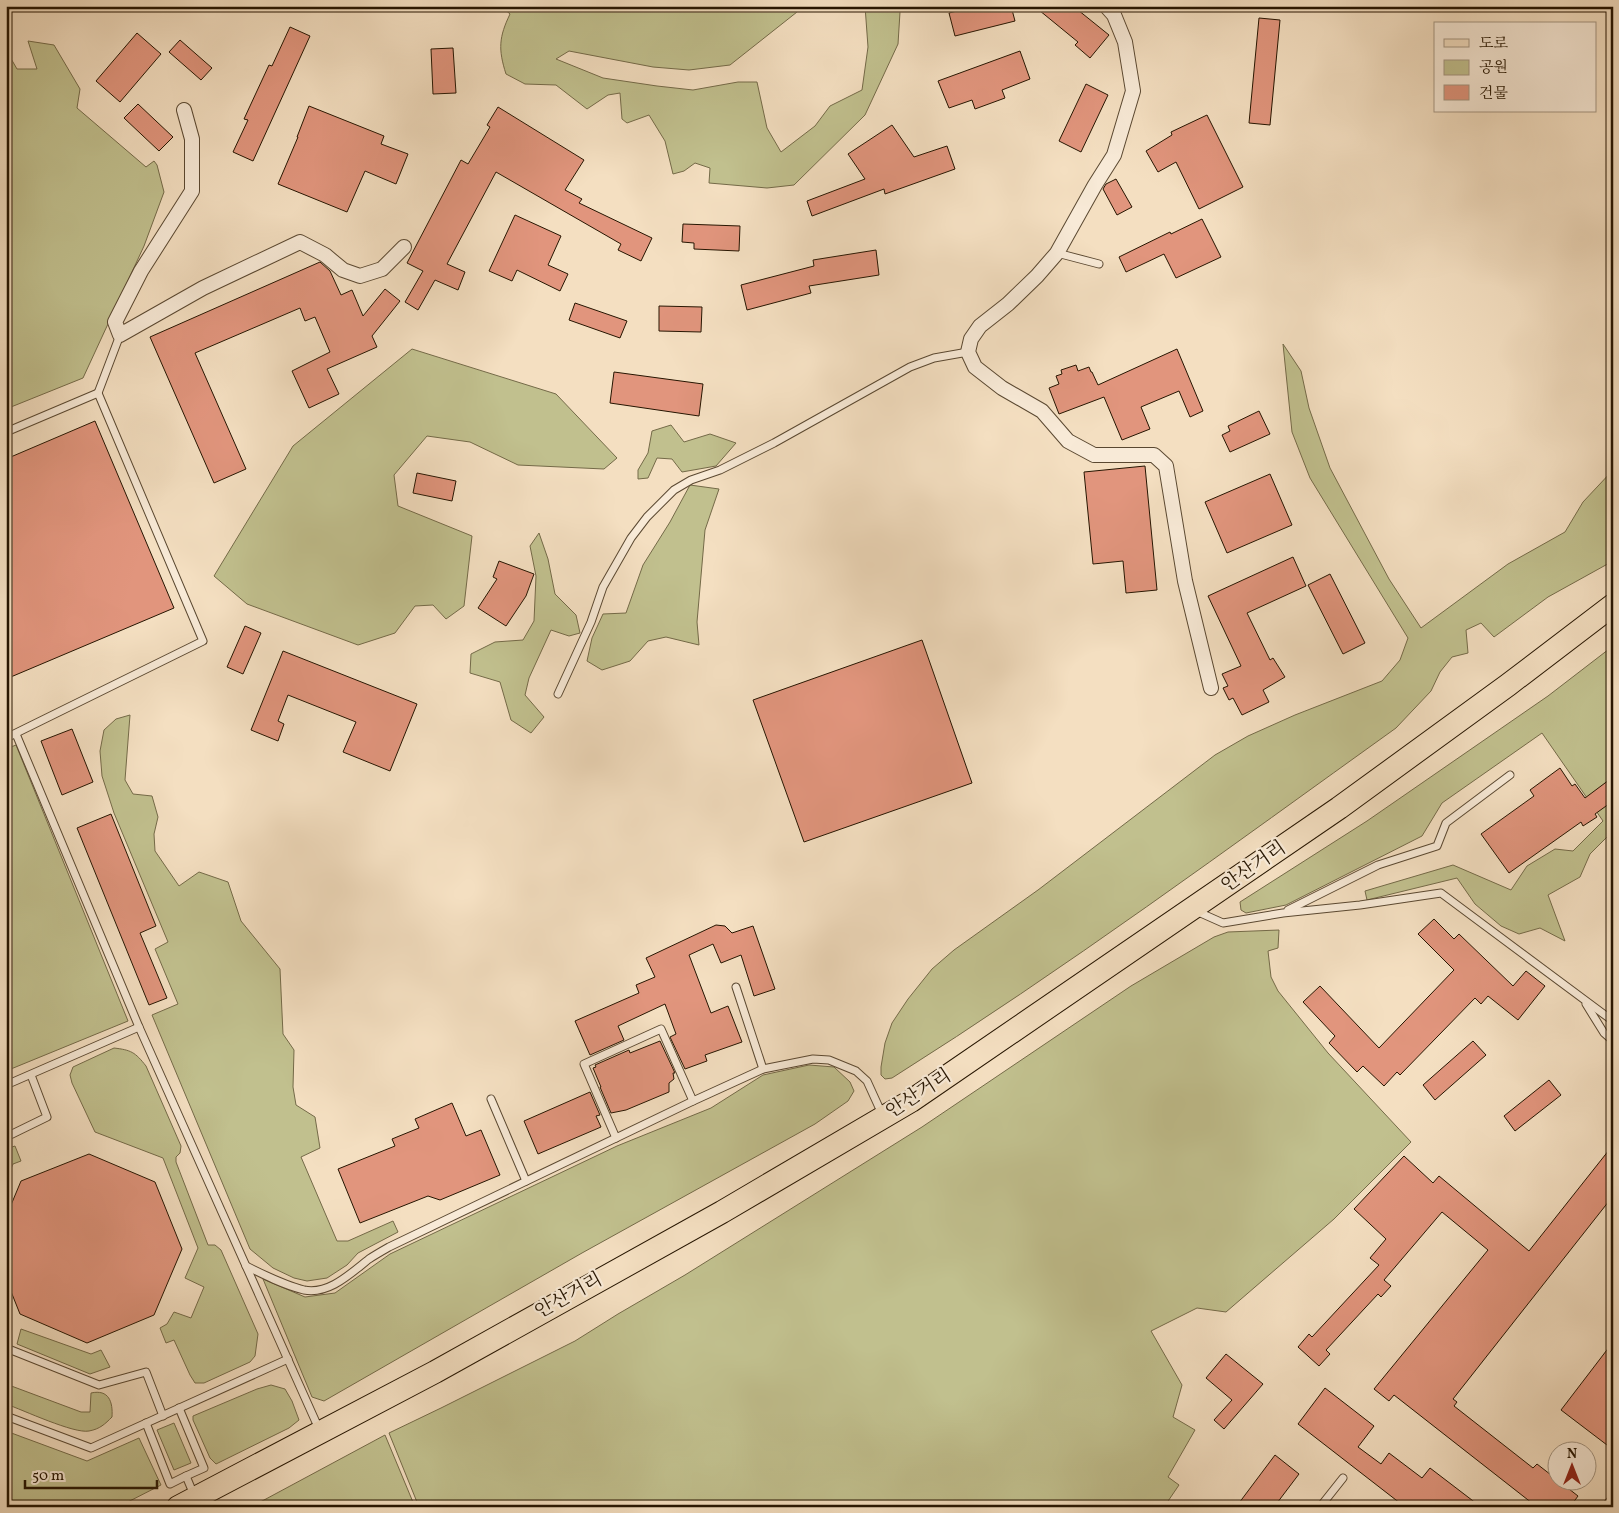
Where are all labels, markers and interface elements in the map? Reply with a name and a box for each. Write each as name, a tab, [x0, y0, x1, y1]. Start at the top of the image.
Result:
legend	[1434, 22, 1596, 112]
text: 도로	[1479, 34, 1508, 55]
text: 공원	[1479, 58, 1508, 79]
text: 건물	[1479, 84, 1508, 105]
street label: 안산거리	[1216, 835, 1292, 899]
street label: 안산거리	[881, 1063, 957, 1125]
street label: 안산거리	[531, 1267, 607, 1325]
north arrow	[1546, 1440, 1596, 1490]
text: N	[1567, 1445, 1577, 1464]
scale bar	[25, 1458, 158, 1490]
text: 50 m	[32, 1466, 64, 1487]

